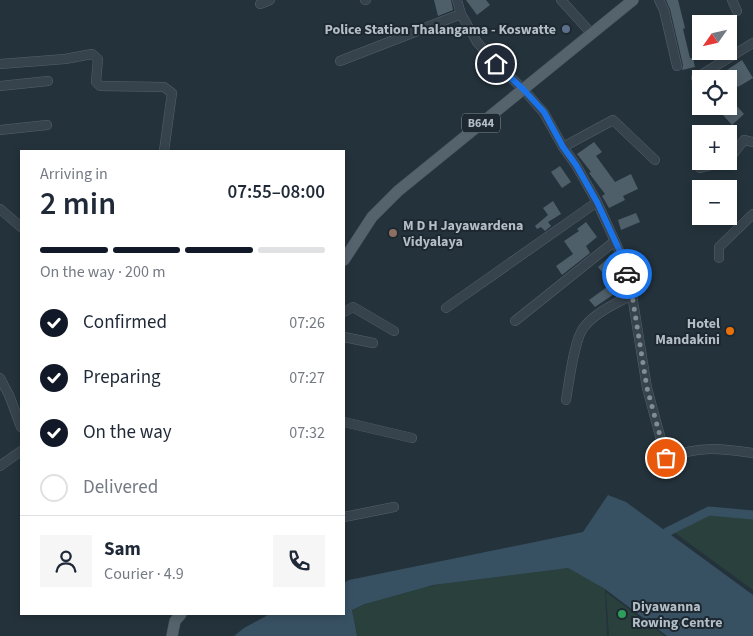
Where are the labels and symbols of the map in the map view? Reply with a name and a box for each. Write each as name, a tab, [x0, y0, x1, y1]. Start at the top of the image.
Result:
north arrow	[692, 15, 738, 60]
place label: Police Station Thalangama - Koswatte	[324, 20, 556, 40]
marker: Police Station Thalangama - Koswatte	[560, 23, 572, 35]
pin	[475, 43, 517, 85]
road number: B644	[462, 114, 500, 132]
place label: M D H Jayawardena Vidyalaya	[402, 216, 523, 252]
marker: M D H Jayawardena Vidyalaya	[387, 227, 399, 239]
courier	[602, 249, 652, 299]
place label: Hotel Mandakini	[655, 314, 720, 350]
marker: Hotel Mandakini	[724, 325, 736, 337]
pin	[645, 437, 687, 479]
place label: Diyawanna Rowing Centre	[632, 597, 723, 633]
marker: Diyawanna Rowing Centre	[616, 608, 628, 620]

